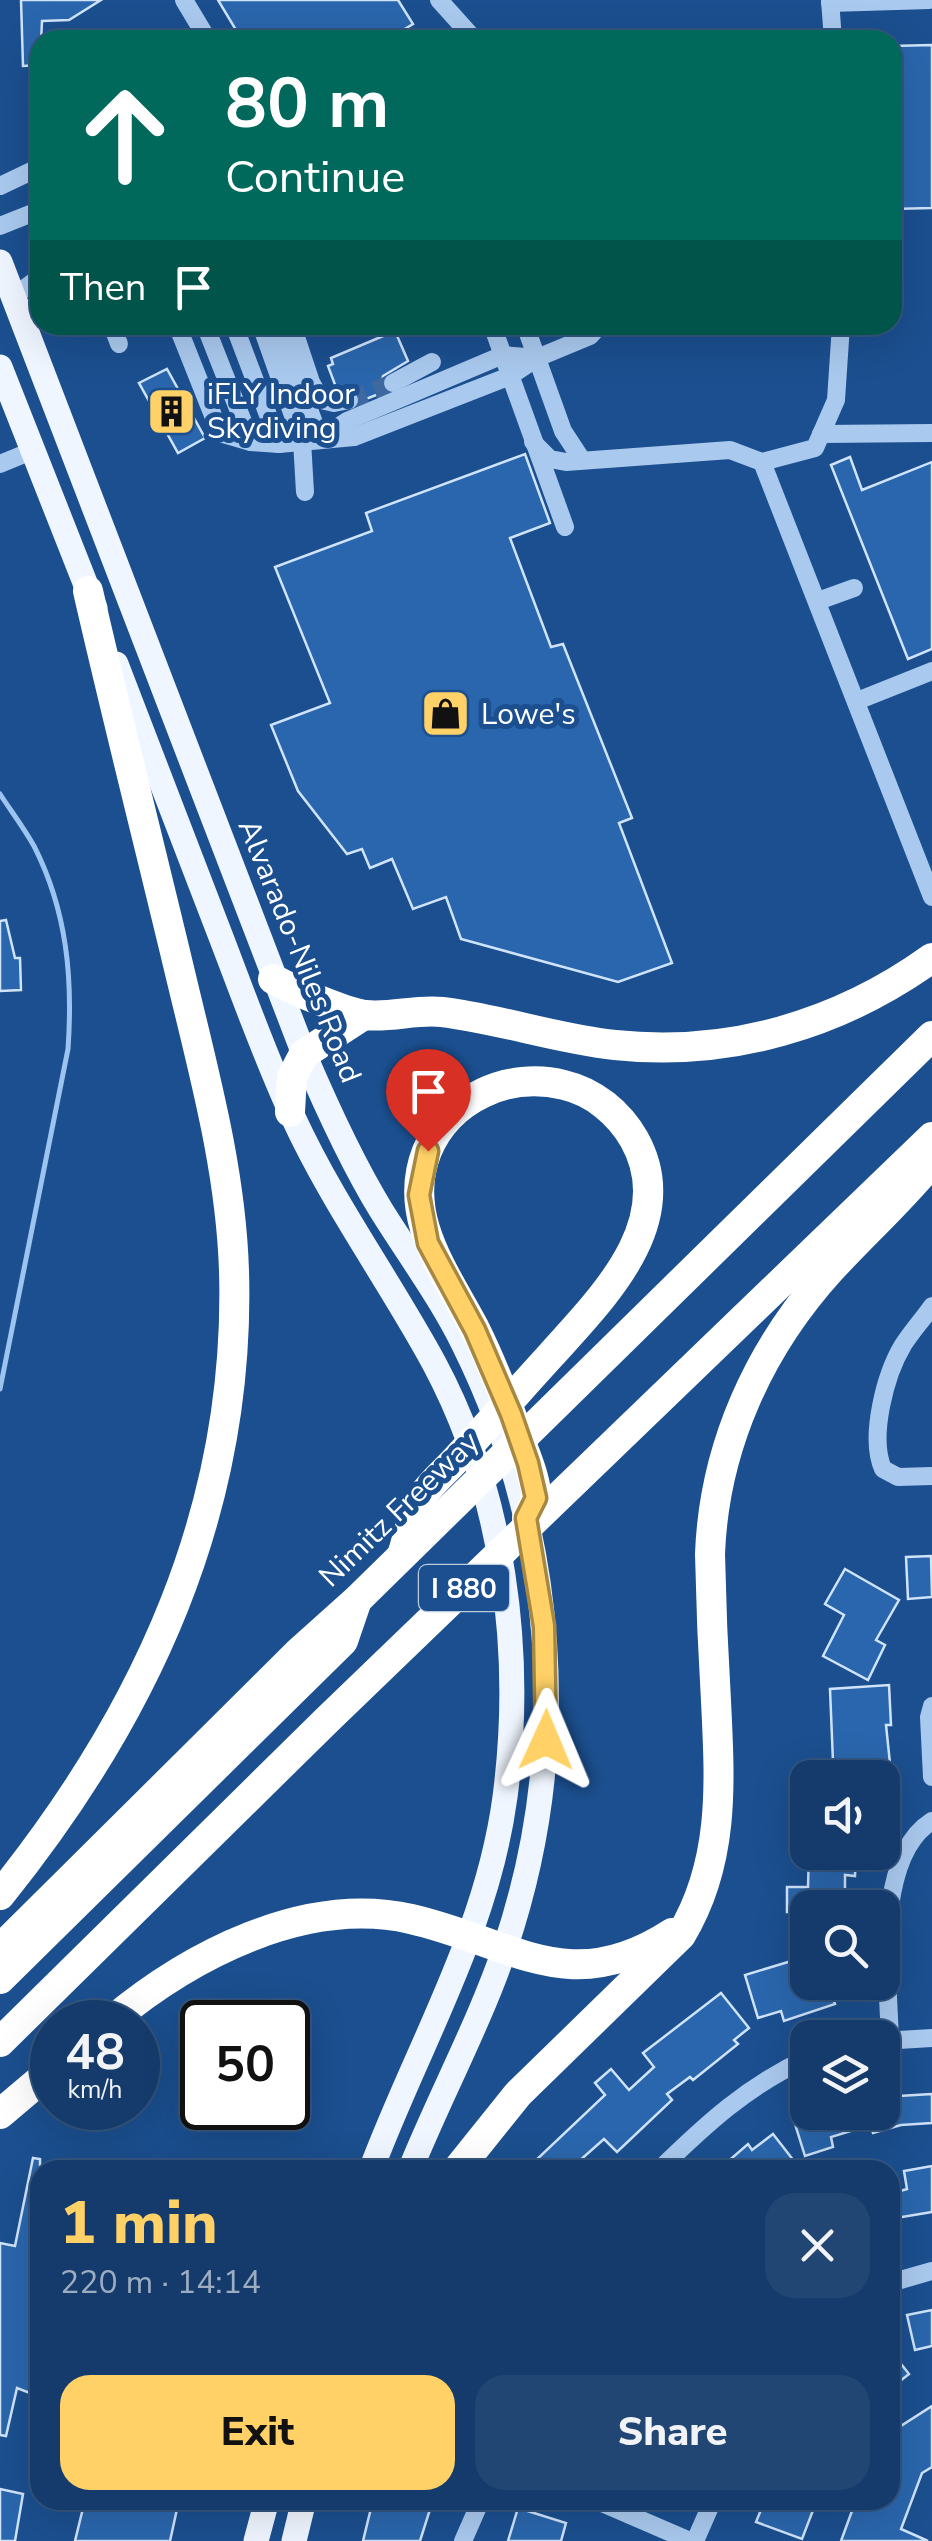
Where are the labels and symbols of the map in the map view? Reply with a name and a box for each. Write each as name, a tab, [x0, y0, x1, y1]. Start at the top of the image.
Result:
place label: iFLY Indoor Skydiving	[207, 374, 355, 449]
building icon: iFLY Indoor Skydiving	[146, 385, 198, 437]
shop icon: Lowe's	[420, 688, 472, 740]
place label: Lowe's	[481, 694, 576, 735]
street label: Alvarado-Niles Road	[228, 813, 371, 1089]
pin	[386, 1049, 471, 1152]
street label: Nimitz Freeway	[310, 1422, 489, 1597]
road number: I 880	[419, 1565, 509, 1611]
position arrow	[494, 1688, 598, 1792]
speed limit sign: 50	[180, 2000, 310, 2130]

